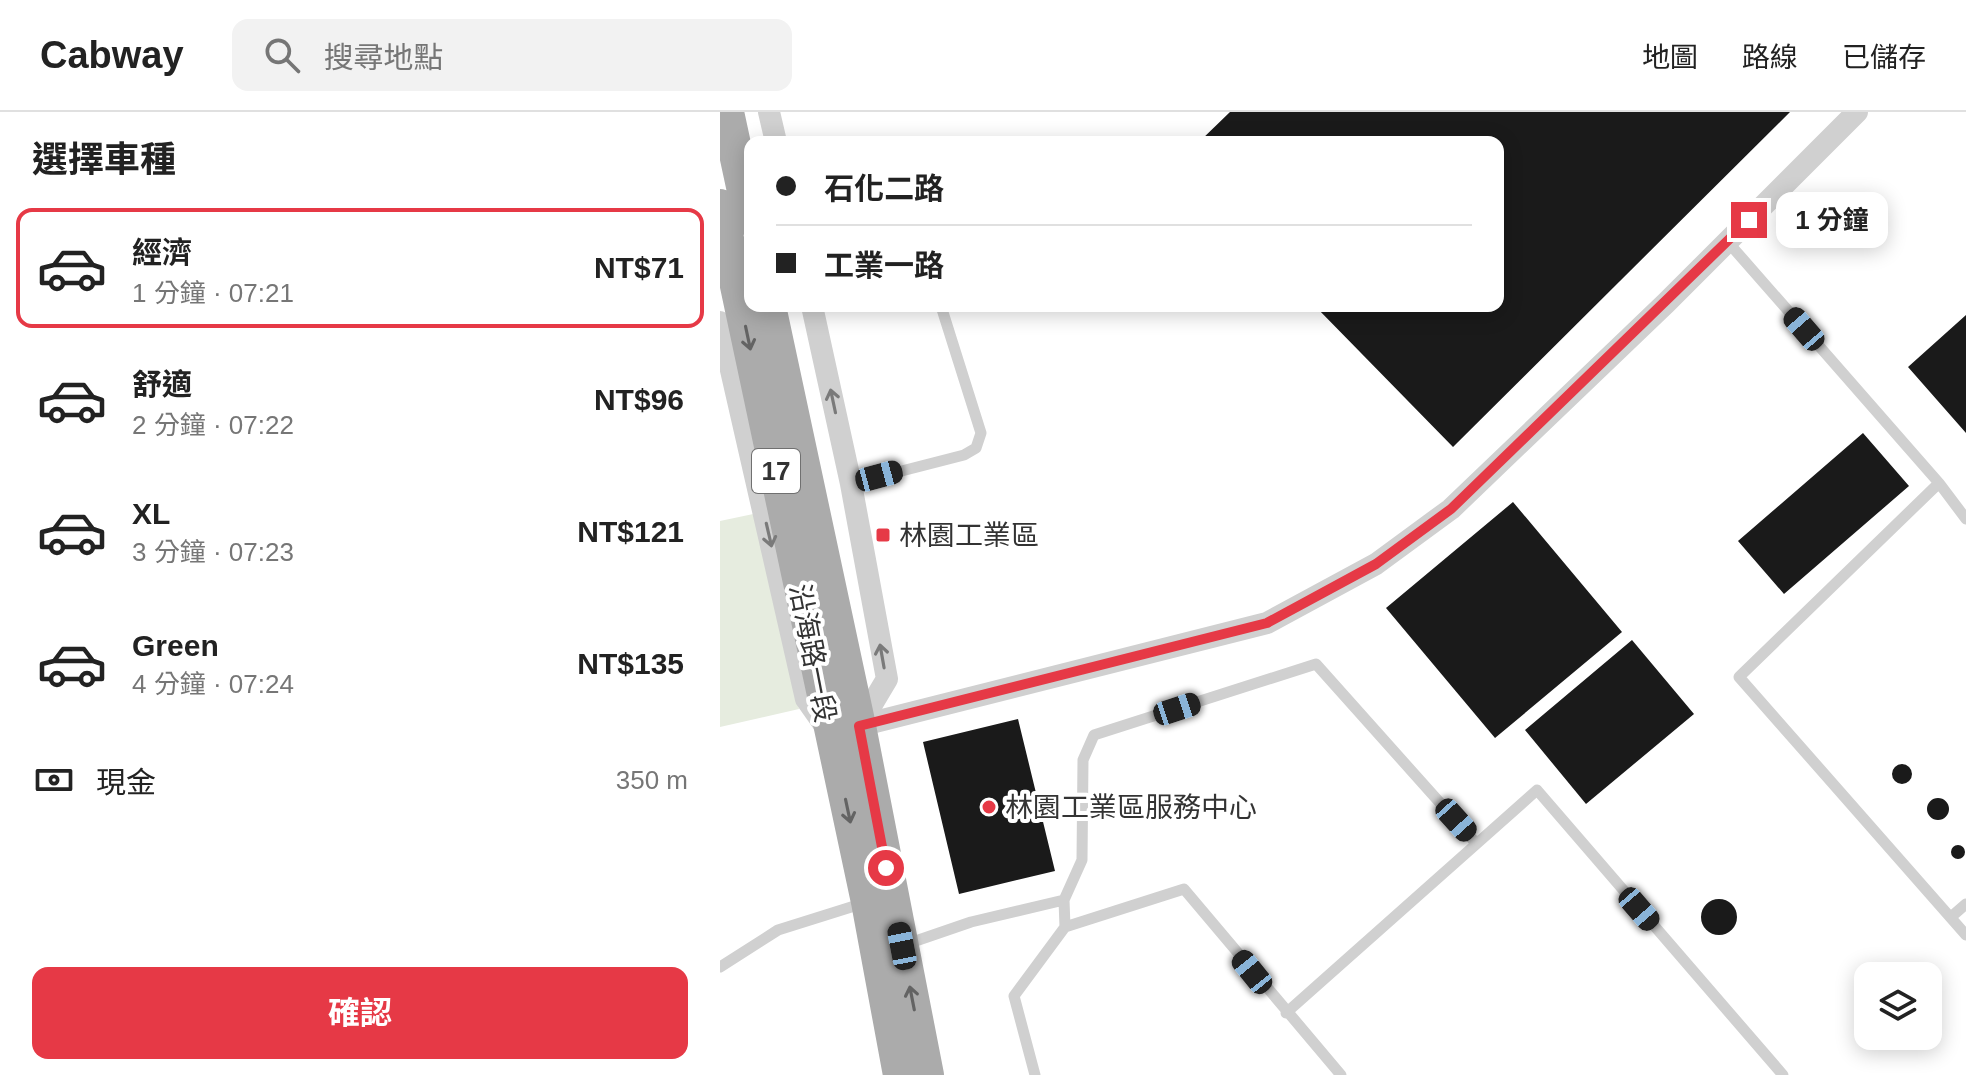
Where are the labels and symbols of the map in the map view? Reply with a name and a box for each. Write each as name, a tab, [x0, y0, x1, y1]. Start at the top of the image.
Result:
callout: 1 分鐘	[1777, 192, 1889, 248]
route end	[1731, 202, 1767, 238]
car	[1779, 303, 1829, 355]
one-way arrow	[741, 324, 756, 350]
one-way arrow	[825, 389, 840, 414]
road number: 17	[752, 449, 800, 493]
car	[853, 458, 905, 494]
place label: 林園工業區	[899, 520, 1039, 551]
one-way arrow	[762, 522, 777, 547]
marker: 林園工業區	[874, 526, 892, 544]
street label: 沿海路一段	[784, 581, 841, 725]
one-way arrow	[874, 644, 889, 669]
car	[1150, 690, 1204, 728]
place label: 林園工業區服務中心	[1005, 792, 1257, 823]
car	[1431, 794, 1481, 846]
one-way arrow	[841, 798, 856, 823]
marker: 林園工業區服務中心	[980, 798, 998, 816]
route start	[868, 850, 904, 886]
car	[1614, 883, 1664, 935]
car	[886, 920, 918, 972]
car	[1228, 946, 1276, 998]
one-way arrow	[904, 986, 919, 1012]

